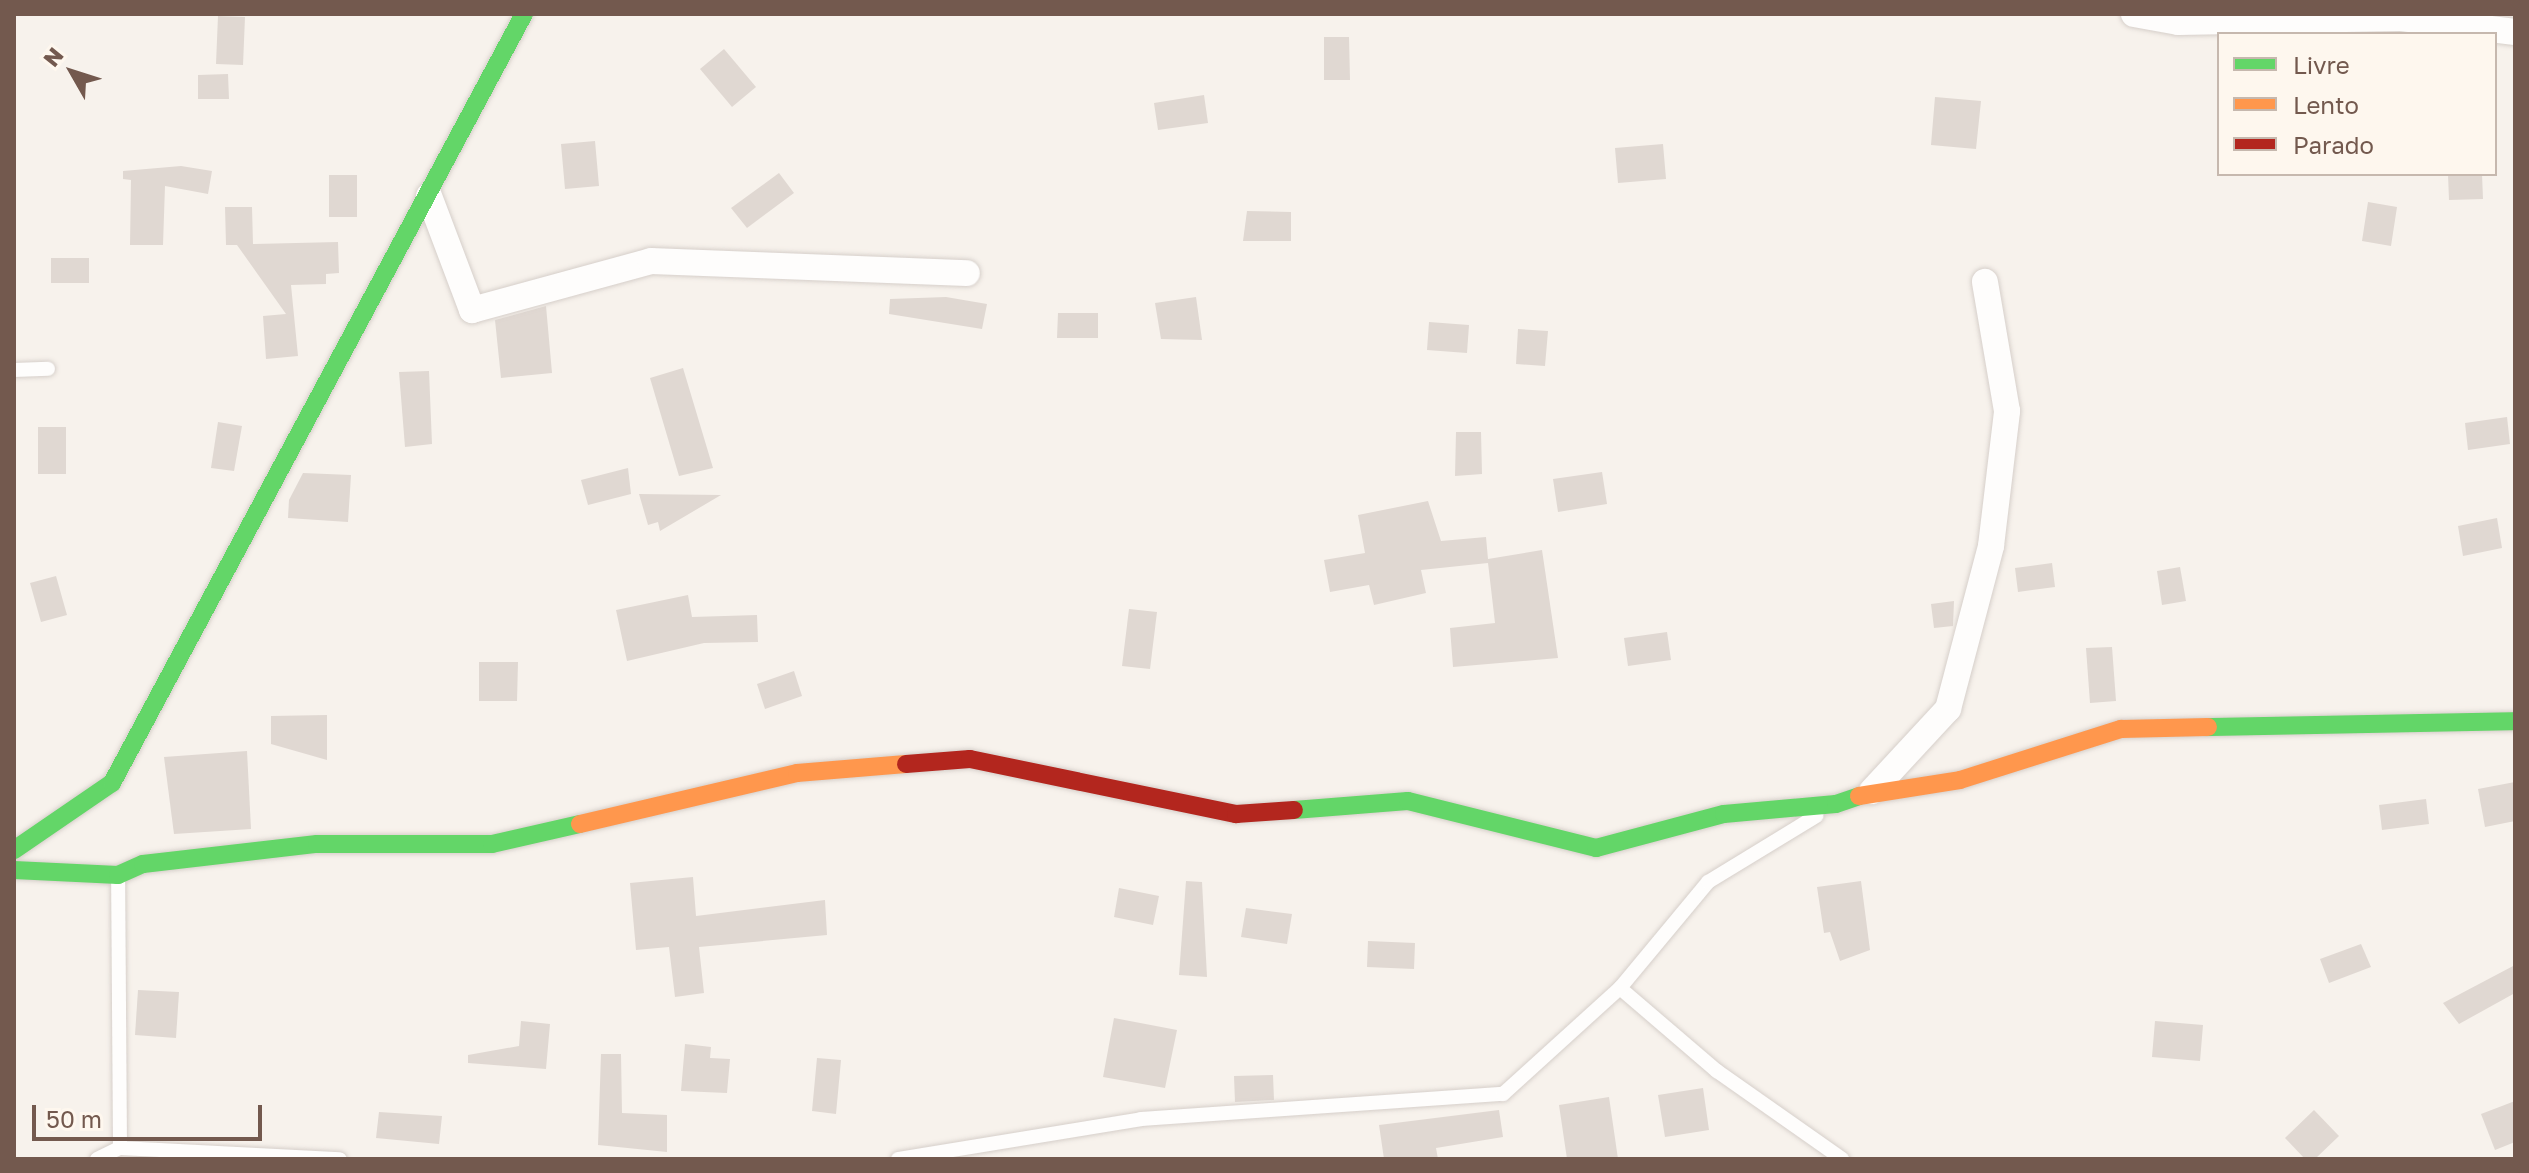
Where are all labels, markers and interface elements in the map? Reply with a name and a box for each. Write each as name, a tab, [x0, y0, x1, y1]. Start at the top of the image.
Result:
north arrow	[32, 32, 112, 112]
legend	[2217, 32, 2497, 176]
text: N	[37, 42, 69, 72]
text: Livre	[2293, 50, 2350, 79]
text: Lento	[2293, 90, 2359, 119]
text: Parado	[2293, 130, 2374, 159]
scale bar	[36, 1089, 266, 1139]
text: 50 m	[46, 1104, 102, 1133]

